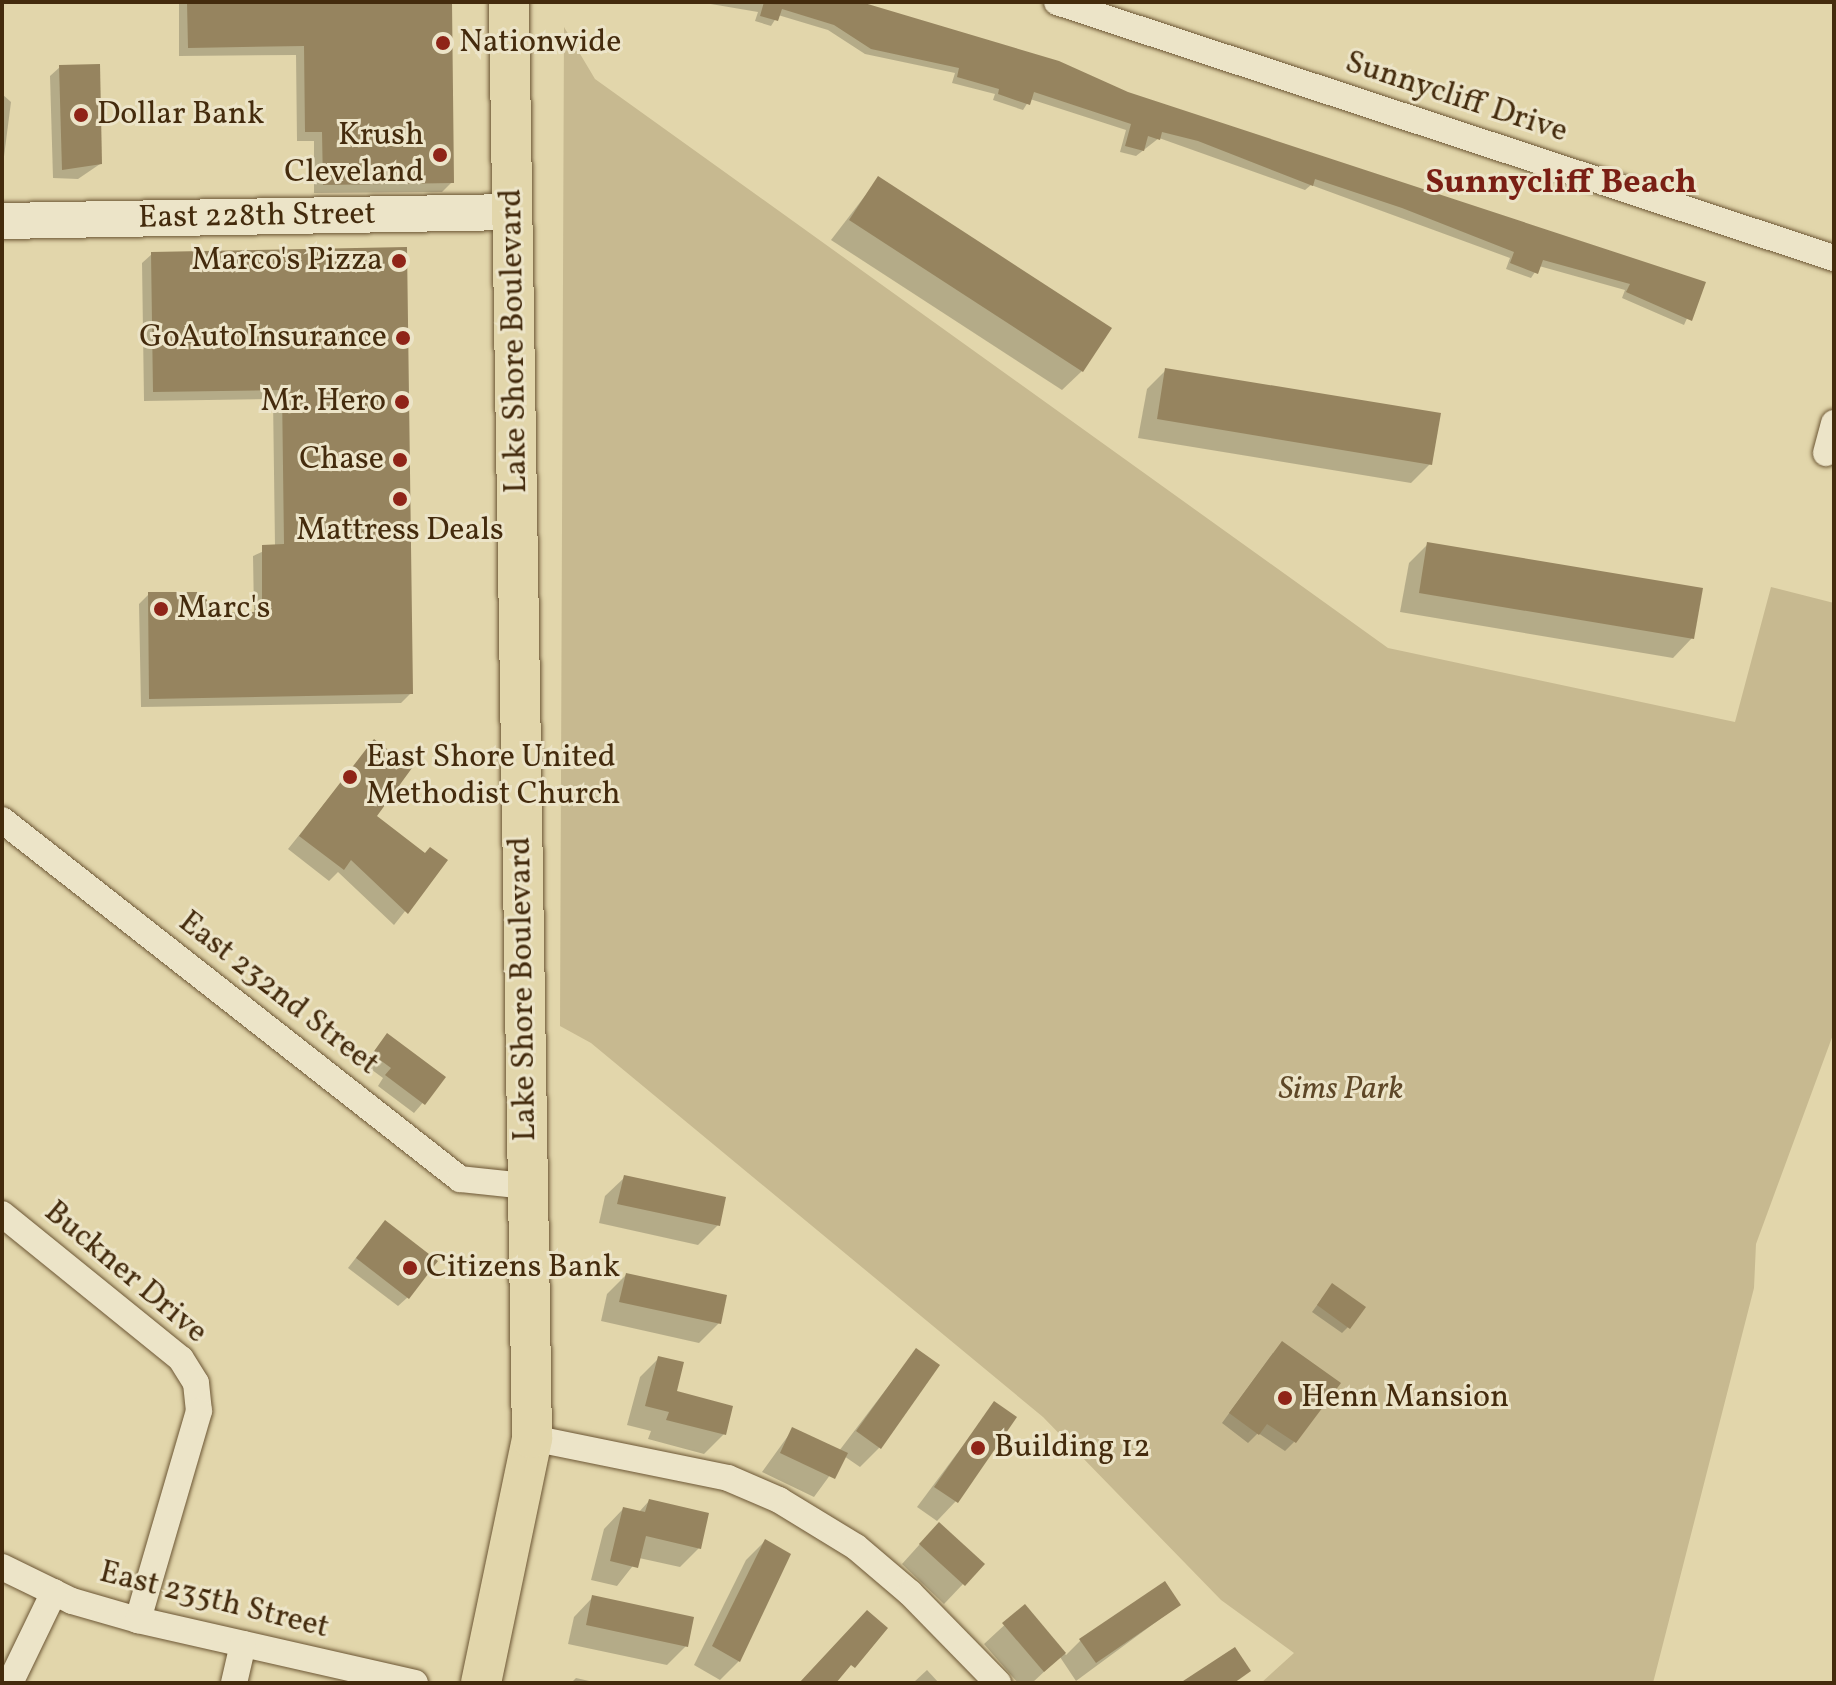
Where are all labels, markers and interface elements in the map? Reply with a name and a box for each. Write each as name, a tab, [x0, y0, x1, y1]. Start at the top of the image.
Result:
place label: Nationwide	[459, 24, 622, 62]
marker: Nationwide	[434, 34, 452, 52]
street label: Sunnycliff Drive	[1342, 44, 1570, 152]
place label: Dollar Bank	[97, 96, 264, 134]
marker: Dollar Bank	[72, 106, 90, 124]
place label: Krush Cleveland	[284, 118, 424, 193]
marker: Krush Cleveland	[431, 146, 449, 164]
district label: Sunnycliff Beach	[1426, 164, 1696, 204]
street label: Lake Shore Boulevard	[493, 188, 537, 494]
street label: East 228th Street	[138, 196, 376, 238]
place label: Marco's Pizza	[191, 242, 383, 280]
marker: Marco's Pizza	[390, 252, 408, 270]
place label: GoAutoInsurance	[139, 319, 387, 357]
marker: GoAutoInsurance	[394, 329, 412, 347]
place label: Mr. Hero	[260, 383, 386, 421]
marker: Mr. Hero	[393, 393, 411, 411]
place label: Chase	[299, 441, 384, 479]
marker: Chase	[391, 451, 409, 469]
marker: Mattress Deals	[391, 490, 409, 508]
place label: Mattress Deals	[296, 512, 504, 550]
place label: Marc's	[177, 590, 270, 628]
marker: Marc's	[152, 600, 170, 618]
place label: East Shore United Methodist Church	[366, 740, 621, 815]
marker: East Shore United Methodist Church	[341, 768, 359, 786]
street label: Lake Shore Boulevard	[502, 836, 546, 1142]
street label: East 232nd Street	[170, 904, 386, 1084]
park label: Sims Park	[1279, 1071, 1403, 1109]
street label: Buckner Drive	[36, 1194, 214, 1352]
place label: Citizens Bank	[426, 1249, 620, 1287]
marker: Citizens Bank	[401, 1259, 419, 1277]
place label: Henn Mansion	[1301, 1379, 1509, 1417]
marker: Henn Mansion	[1276, 1389, 1294, 1407]
place label: Building 12	[994, 1429, 1150, 1467]
marker: Building 12	[969, 1439, 987, 1457]
street label: East 235th Street	[95, 1554, 333, 1648]

